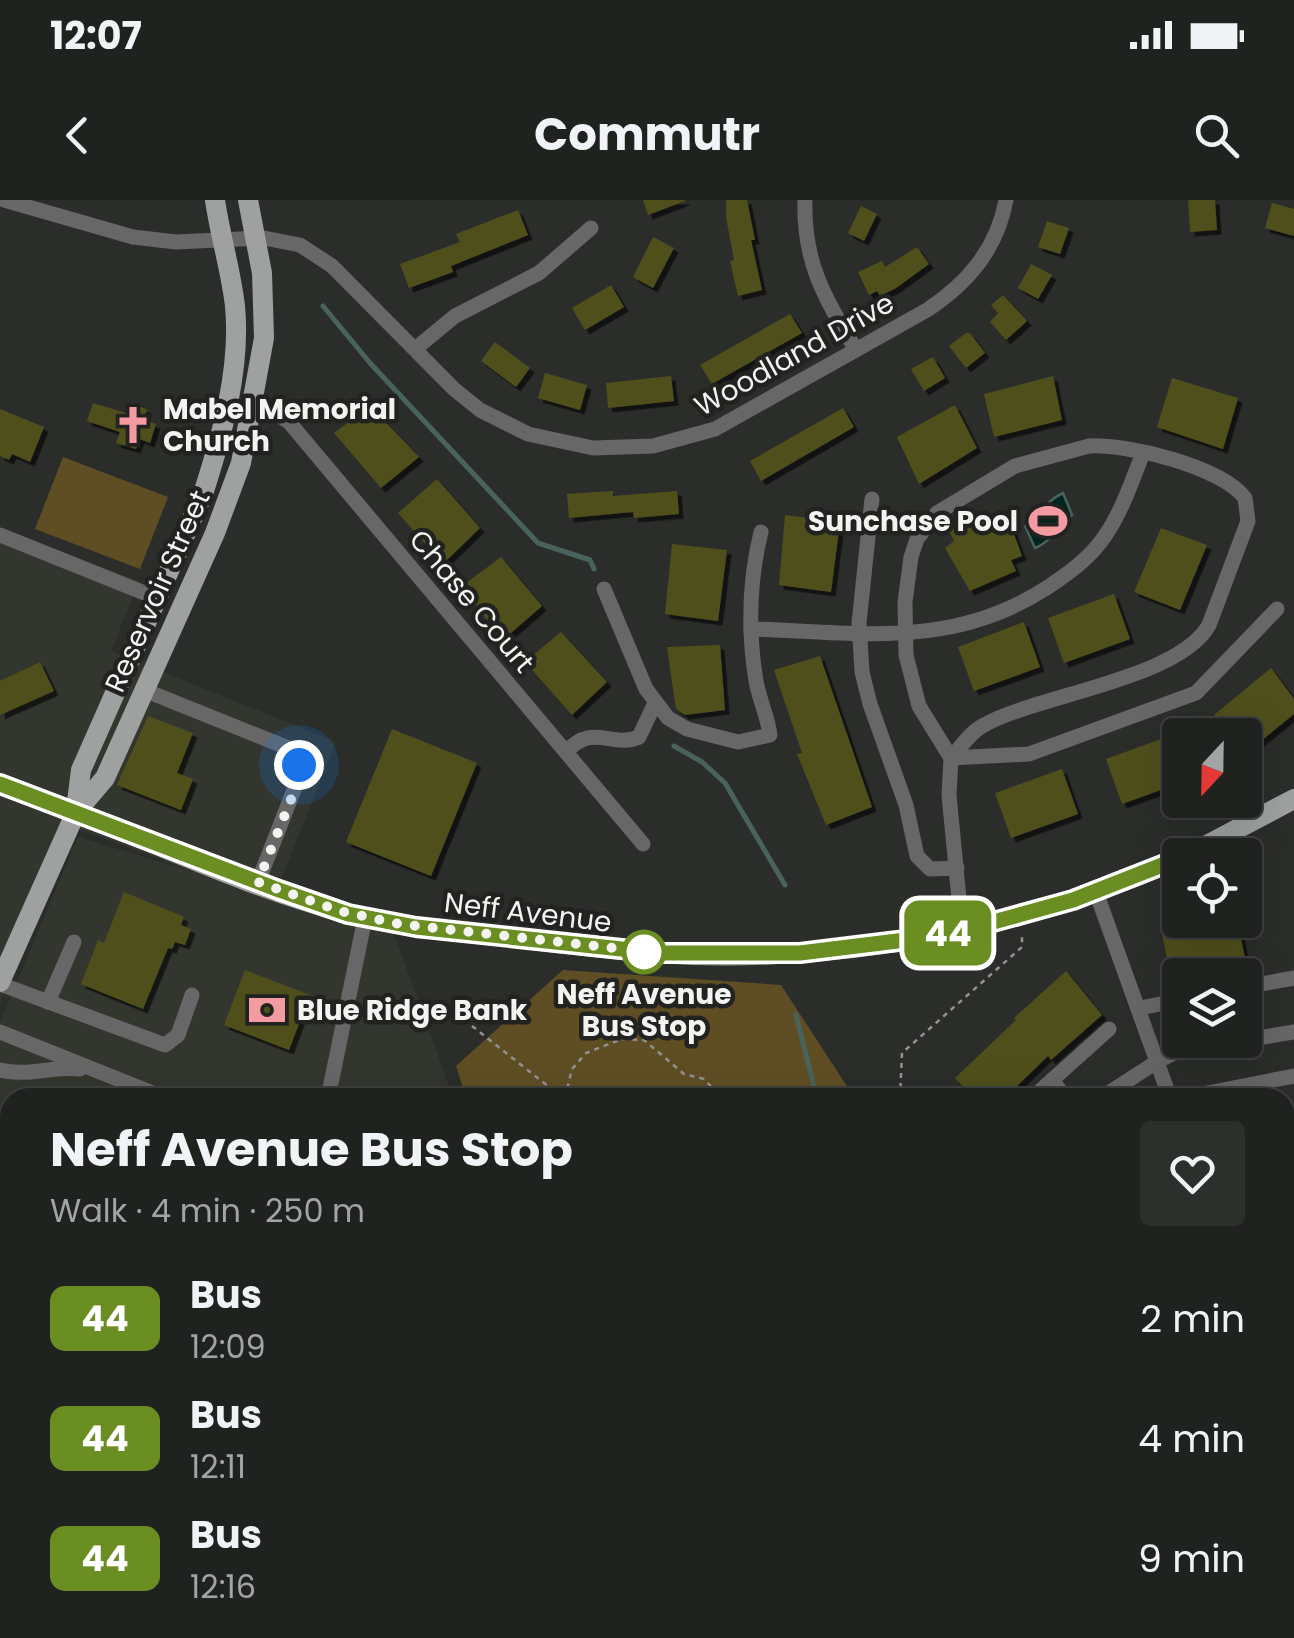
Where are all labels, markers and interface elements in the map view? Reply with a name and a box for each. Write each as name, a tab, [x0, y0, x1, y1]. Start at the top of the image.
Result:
text: 12:07	[50, 9, 142, 62]
text: Commutr	[534, 103, 760, 166]
icon: back	[50, 108, 105, 163]
icon: search	[1189, 108, 1244, 163]
street label: Woodland Drive	[688, 283, 901, 425]
place label: Mabel Memorial Church	[163, 390, 396, 461]
church icon: Mabel Memorial Church	[112, 404, 154, 446]
street label: Reservoir Street	[95, 484, 219, 698]
sports icon: Sunchase Pool	[1027, 500, 1069, 542]
place label: Sunchase Pool	[808, 502, 1018, 541]
street label: Chase Court	[400, 521, 543, 681]
north arrow	[1162, 718, 1262, 818]
map controls	[1162, 718, 1262, 1058]
your location	[274, 740, 324, 790]
button: locate	[1162, 838, 1262, 938]
street label: Neff Avenue	[442, 883, 614, 942]
line badge: 44	[903, 900, 993, 966]
text: 44	[924, 909, 972, 958]
marker: Neff Avenue Bus Stop	[623, 931, 665, 973]
button: layers	[1162, 958, 1262, 1058]
place label: Neff Avenue Bus Stop	[557, 975, 731, 1046]
bank icon: Blue Ridge Bank	[246, 989, 288, 1031]
place label: Blue Ridge Bank	[297, 991, 528, 1030]
text: Neff Avenue Bus Stop	[50, 1116, 573, 1183]
button: heart	[1140, 1121, 1245, 1226]
text: Walk · 4 min · 250 m	[50, 1188, 365, 1233]
text: Bus	[190, 1268, 262, 1321]
text: 2 min	[1140, 1292, 1245, 1345]
text: 44	[81, 1294, 129, 1343]
text: 12:09	[190, 1324, 266, 1369]
text: Bus	[190, 1388, 262, 1441]
text: 4 min	[1138, 1412, 1245, 1465]
text: 44	[81, 1414, 129, 1463]
text: 12:11	[190, 1444, 246, 1489]
text: Bus	[190, 1508, 262, 1561]
text: 9 min	[1138, 1532, 1245, 1585]
text: 44	[81, 1534, 129, 1583]
text: 12:16	[190, 1564, 256, 1609]

